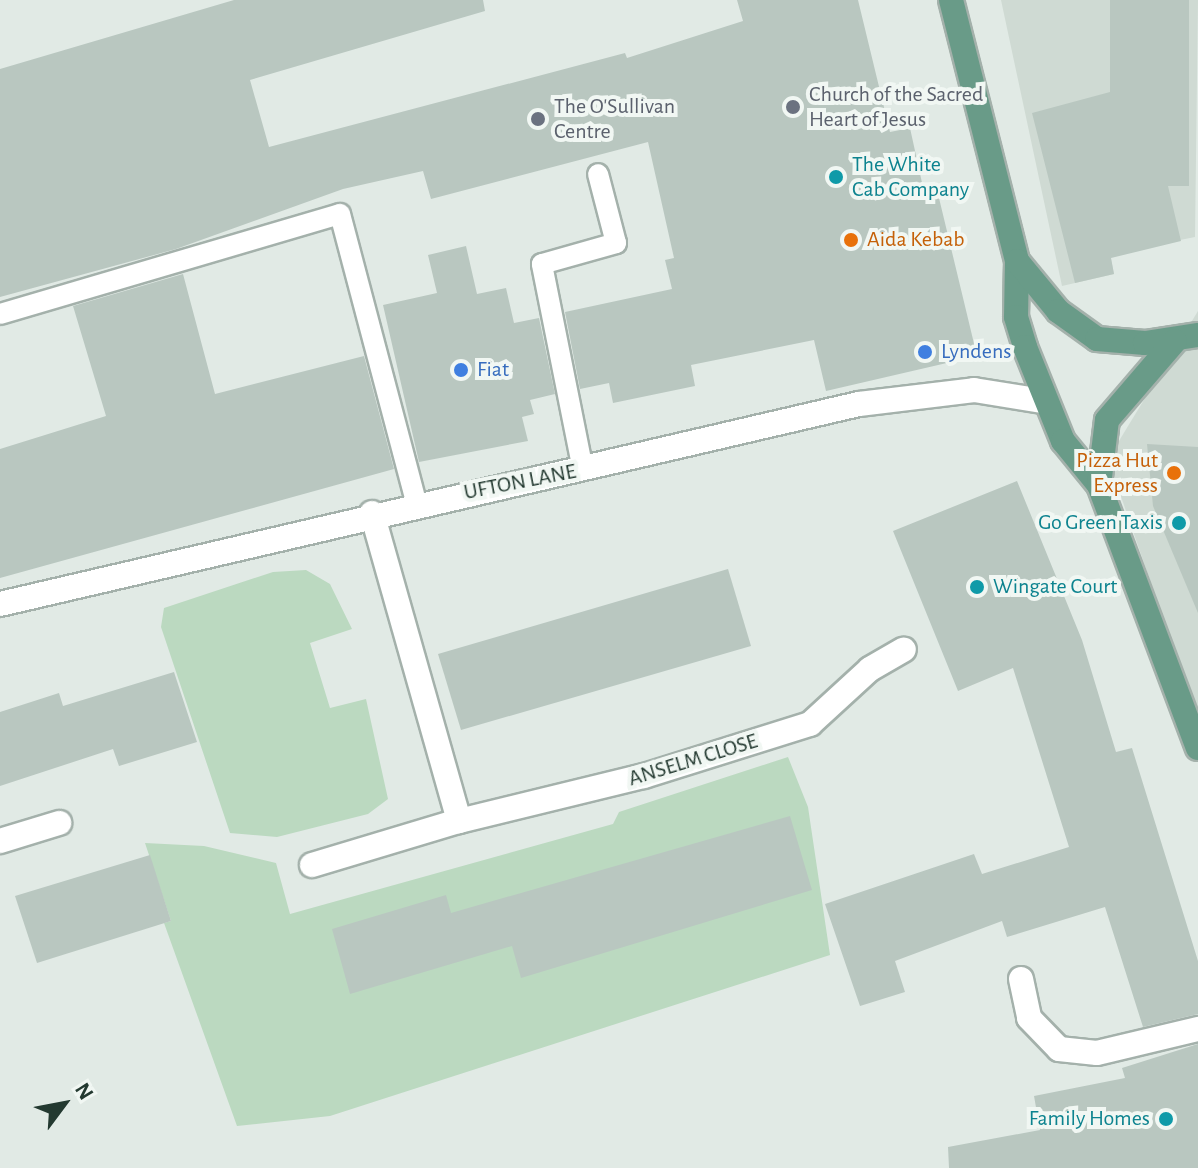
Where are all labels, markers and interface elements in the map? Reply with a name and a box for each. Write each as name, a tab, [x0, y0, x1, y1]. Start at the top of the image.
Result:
place label: Church of the Sacred Heart of Jesus	[809, 81, 983, 132]
place label: The O'Sullivan Centre	[554, 93, 675, 144]
marker: Church of the Sacred Heart of Jesus	[784, 98, 802, 116]
marker: The O'Sullivan Centre	[529, 110, 547, 128]
place label: The White Cab Company	[852, 151, 969, 202]
marker: The White Cab Company	[827, 168, 845, 186]
place label: Aida Kebab	[867, 227, 965, 253]
marker: Aida Kebab	[842, 231, 860, 249]
place label: Lyndens	[941, 339, 1011, 365]
marker: Lyndens	[916, 343, 934, 361]
place label: Fiat	[477, 357, 509, 383]
marker: Fiat	[452, 361, 470, 379]
place label: Pizza Hut Express	[1076, 447, 1158, 498]
street label: UFTON LANE	[462, 458, 578, 506]
marker: Pizza Hut Express	[1165, 464, 1183, 482]
place label: Go Green Taxis	[1038, 510, 1163, 536]
marker: Go Green Taxis	[1170, 514, 1188, 532]
place label: Wingate Court	[993, 574, 1117, 600]
marker: Wingate Court	[968, 578, 986, 596]
street label: ANSELM CLOSE	[625, 728, 761, 792]
north arrow	[24, 1064, 104, 1144]
text: N	[71, 1079, 98, 1104]
place label: Family Homes	[1029, 1106, 1150, 1132]
marker: Family Homes	[1157, 1110, 1175, 1128]

